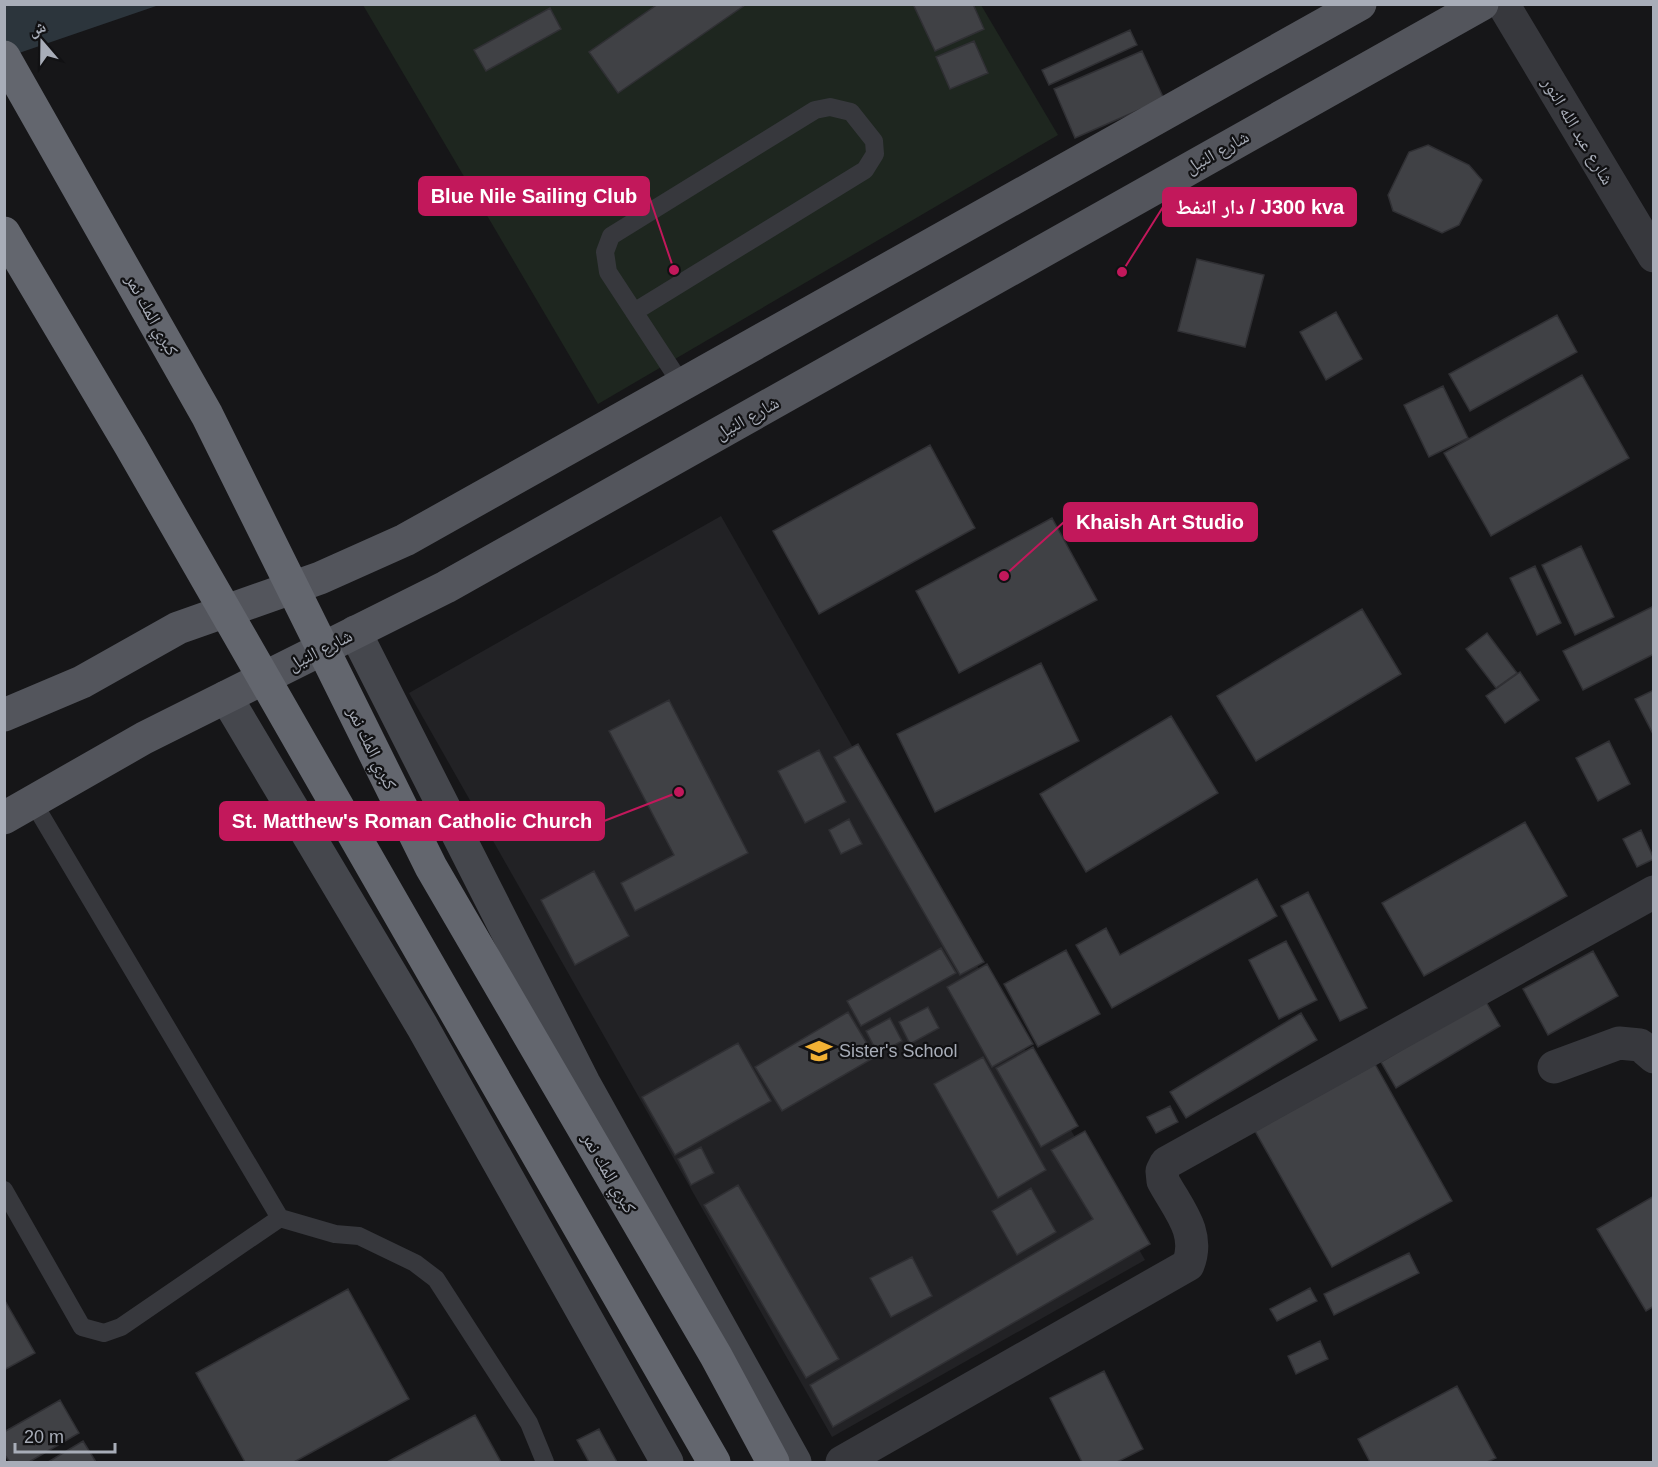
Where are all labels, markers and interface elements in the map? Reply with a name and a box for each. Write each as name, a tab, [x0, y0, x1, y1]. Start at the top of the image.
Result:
north arrow	[12, 12, 72, 72]
text: ش	[26, 17, 48, 40]
street label: شارع عبد الله النور	[1537, 73, 1618, 189]
street label: شارع النيل	[1182, 126, 1253, 179]
callout: Blue Nile Sailing Club	[419, 177, 649, 215]
text: Blue Nile Sailing Club	[431, 185, 637, 207]
callout: دار النفط / J300 kva	[1163, 188, 1356, 226]
text: دار النفط / J300 kva	[1176, 196, 1345, 218]
street label: كبري المك نمر	[117, 270, 183, 362]
street label: شارع النيل	[712, 392, 783, 445]
callout: Khaish Art Studio	[1064, 503, 1257, 541]
text: Khaish Art Studio	[1076, 511, 1244, 533]
street label: شارع النيل	[284, 625, 356, 676]
street label: كبري المك نمر	[339, 702, 401, 795]
callout: St. Matthew's Roman Catholic Church	[220, 802, 604, 840]
text: St. Matthew's Roman Catholic Church	[232, 810, 592, 832]
school or university icon: Sister's School	[804, 1036, 834, 1066]
place label: Sister's School	[839, 1041, 958, 1061]
street label: كبري المك نمر	[573, 1128, 640, 1220]
scale bar	[15, 1416, 116, 1454]
text: 20 m	[24, 1427, 64, 1447]

